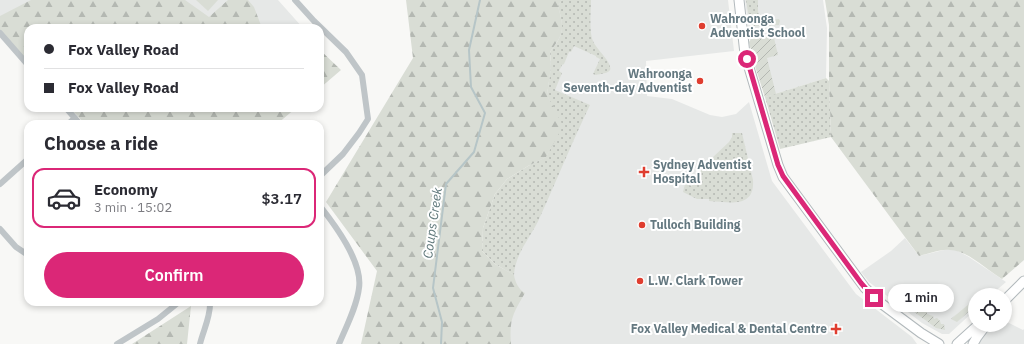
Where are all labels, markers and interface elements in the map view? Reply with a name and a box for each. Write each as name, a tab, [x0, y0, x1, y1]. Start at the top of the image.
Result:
place label: Wahroonga Adventist School	[710, 11, 806, 40]
marker: Wahroonga Adventist School	[697, 21, 707, 31]
text: Fox Valley Road	[68, 40, 179, 59]
route start	[738, 50, 756, 68]
place label: Wahroonga Seventh-day Adventist	[563, 66, 692, 95]
marker: Wahroonga Seventh-day Adventist	[695, 76, 705, 86]
text: Fox Valley Road	[68, 78, 179, 97]
text: Choose a ride	[44, 132, 158, 155]
place label: Sydney Adventist Hospital	[653, 157, 752, 186]
marker: Sydney Adventist Hospital	[638, 166, 650, 178]
icon: car	[46, 180, 82, 216]
text: Economy	[94, 180, 158, 199]
water label: Coups Creek	[419, 186, 446, 260]
text: $3.17	[262, 189, 302, 208]
text: 3 min · 15:02	[94, 199, 172, 216]
place label: Tulloch Building	[650, 217, 741, 232]
marker: Tulloch Building	[637, 220, 647, 230]
button: Confirm	[44, 252, 304, 298]
place label: L.W. Clark Tower	[648, 273, 743, 288]
marker: L.W. Clark Tower	[635, 276, 645, 286]
callout: 1 min	[888, 284, 954, 312]
map controls	[968, 288, 1012, 332]
button: locate	[968, 288, 1012, 332]
route end	[865, 289, 883, 307]
text: 1 min	[904, 289, 938, 306]
place label: Fox Valley Medical & Dental Centre	[631, 321, 827, 336]
marker: Fox Valley Medical & Dental Centre	[830, 323, 842, 335]

